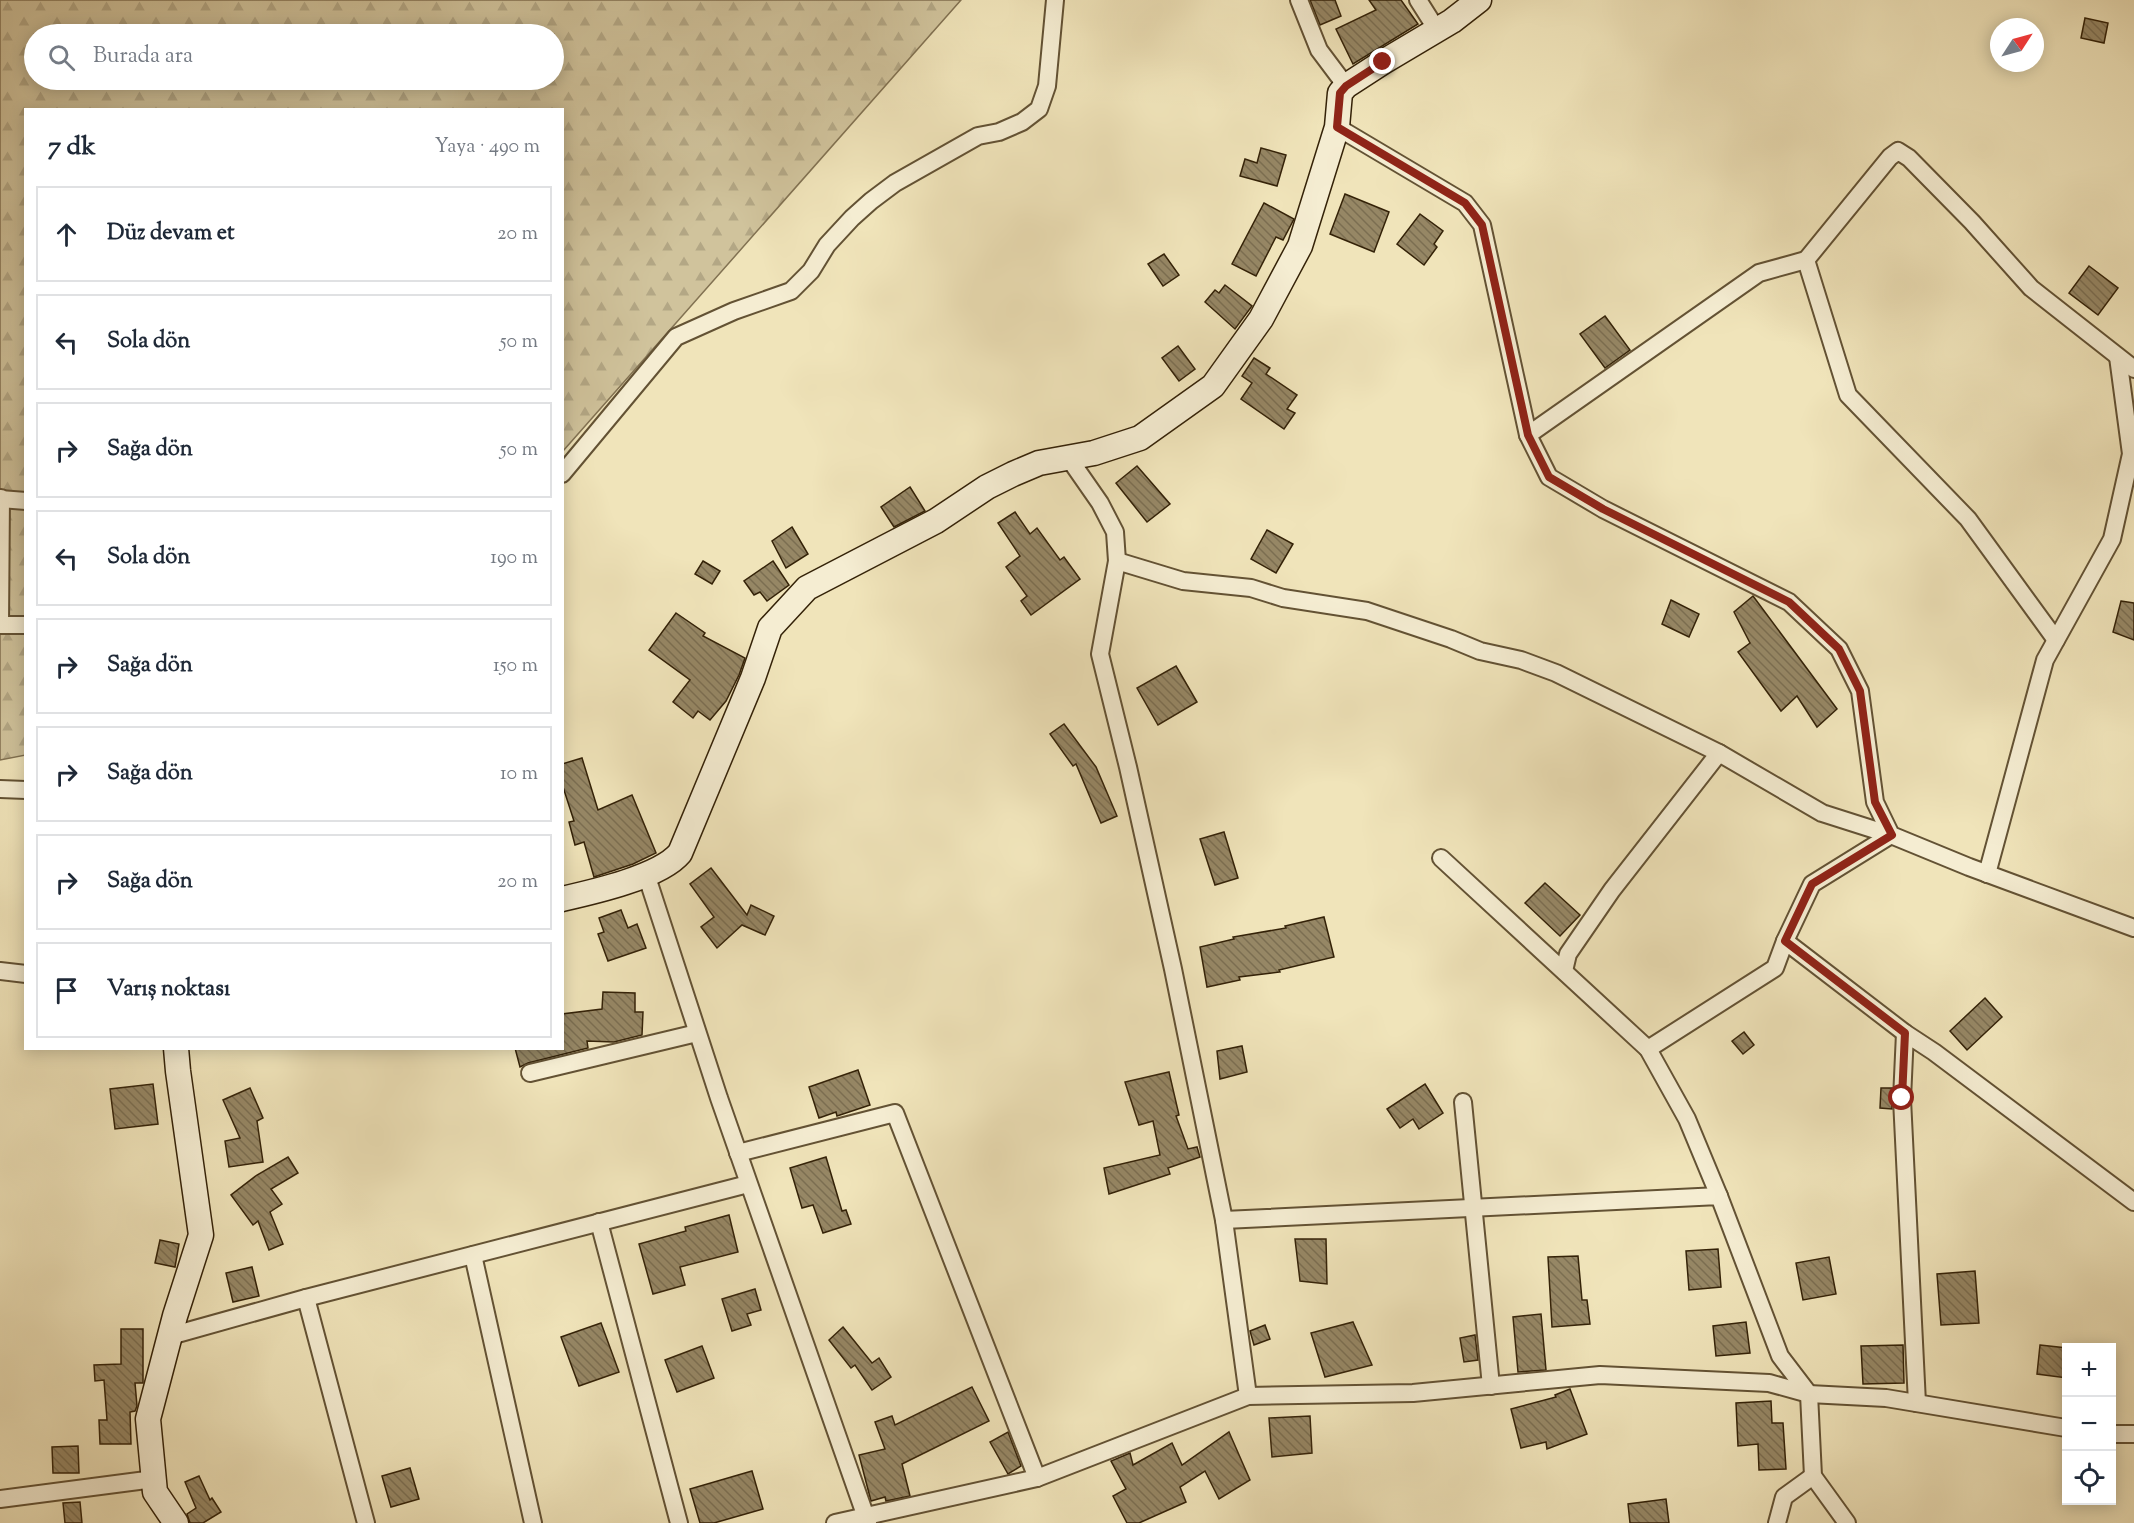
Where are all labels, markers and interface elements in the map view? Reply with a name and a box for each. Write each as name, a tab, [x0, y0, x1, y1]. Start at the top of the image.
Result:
north arrow	[1990, 18, 2044, 72]
search box	[24, 24, 564, 90]
icon: search	[45, 41, 78, 74]
text: Burada ara	[93, 41, 193, 73]
route end	[1369, 48, 1395, 74]
text: 7 dk	[48, 129, 96, 166]
text: Yaya · 490 m	[434, 133, 540, 162]
icon: ahead	[50, 218, 83, 251]
text: Düz devam et	[107, 218, 234, 250]
text: 20 m	[497, 220, 538, 249]
icon: left	[50, 326, 83, 359]
text: Sola dön	[107, 326, 190, 358]
text: 50 m	[500, 328, 538, 357]
icon: right	[50, 434, 83, 467]
text: Sağa dön	[107, 434, 193, 466]
text: 50 m	[500, 436, 538, 465]
icon: left	[50, 542, 83, 575]
text: Sola dön	[107, 542, 190, 574]
text: 190 m	[490, 544, 538, 573]
icon: right	[50, 650, 83, 683]
text: Sağa dön	[107, 650, 193, 682]
text: 150 m	[493, 652, 538, 681]
icon: right	[50, 758, 83, 791]
text: Sağa dön	[107, 758, 193, 790]
text: 10 m	[500, 760, 538, 789]
icon: right	[50, 866, 83, 899]
text: Sağa dön	[107, 866, 193, 898]
text: 20 m	[497, 868, 538, 897]
icon: arrive	[50, 974, 83, 1007]
text: Varış noktası	[107, 974, 230, 1006]
route start	[1888, 1084, 1914, 1110]
map controls	[2062, 1343, 2116, 1505]
button: +	[2062, 1343, 2116, 1397]
button: −	[2062, 1397, 2116, 1451]
button: locate	[2062, 1451, 2116, 1505]

